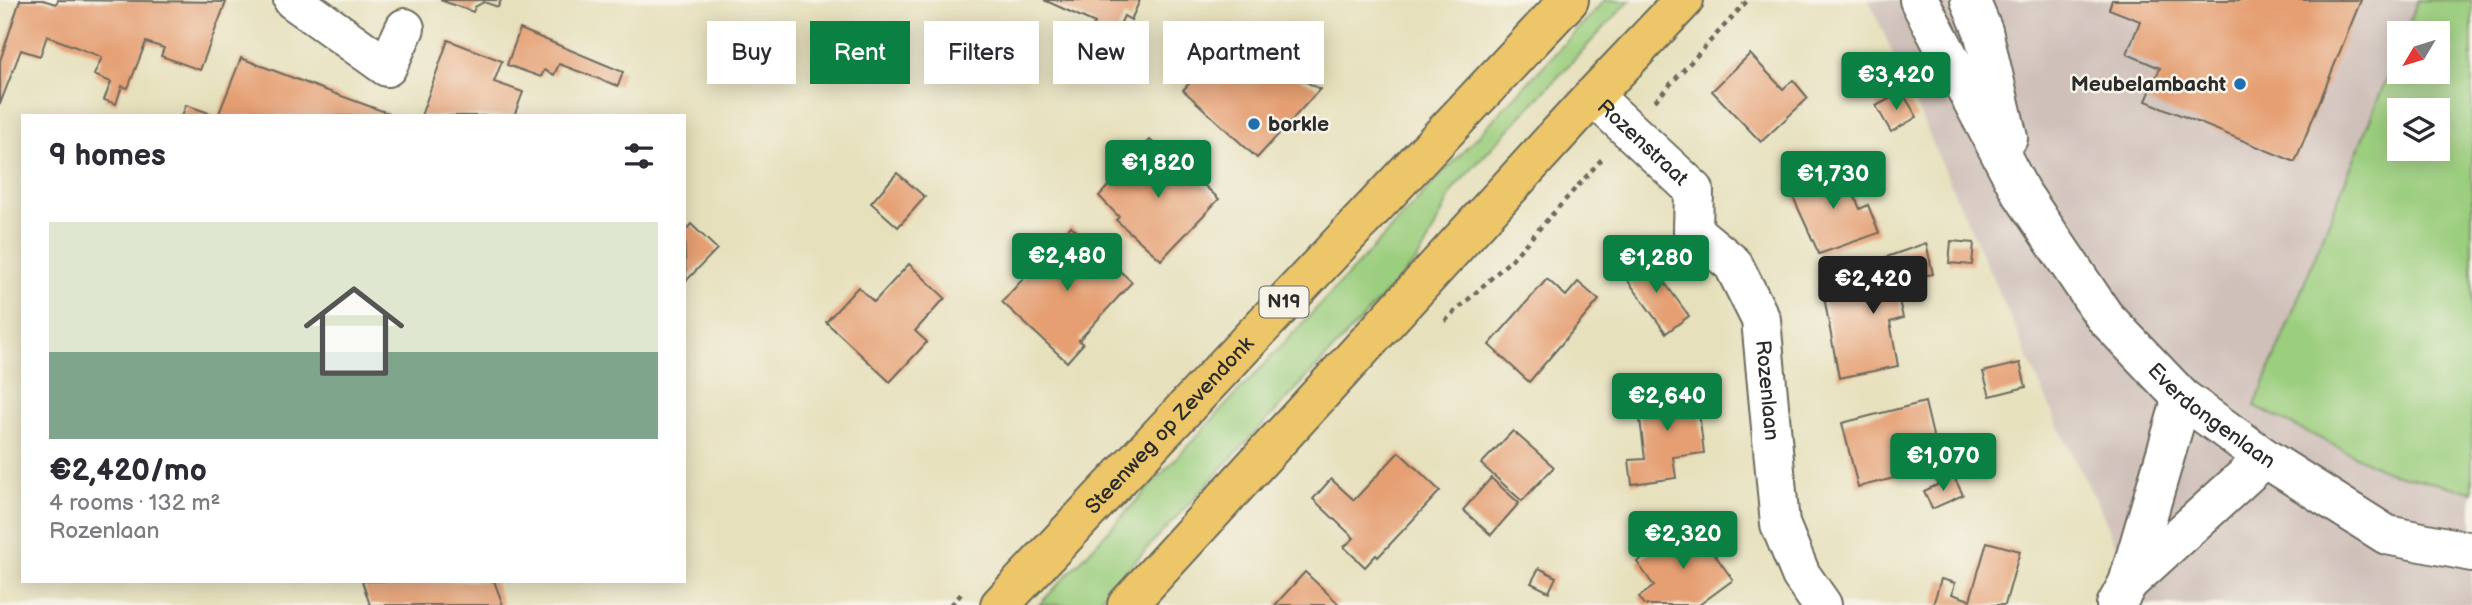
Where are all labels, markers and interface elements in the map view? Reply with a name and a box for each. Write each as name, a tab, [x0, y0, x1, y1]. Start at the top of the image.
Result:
chip: Buy	[707, 21, 796, 84]
chip: Rent	[810, 21, 910, 84]
chip: Filters	[924, 21, 1039, 84]
chip: New	[1053, 21, 1149, 84]
chip: Apartment	[1163, 21, 1324, 84]
north arrow	[2387, 21, 2450, 84]
map controls	[2387, 21, 2450, 161]
pin: €3,420	[1839, 52, 1953, 112]
text: €3,420	[1857, 61, 1935, 89]
place label: Meubelambacht	[2071, 72, 2226, 97]
marker: Meubelambacht	[2232, 76, 2248, 92]
street label: Rozenstraat	[1592, 94, 1694, 191]
button: layers	[2387, 98, 2450, 161]
place label: borkle	[1268, 112, 1329, 137]
marker: borkle	[1246, 116, 1262, 132]
icon: filters	[620, 137, 658, 175]
text: 9 homes	[49, 138, 166, 174]
pin: €1,820	[1101, 140, 1215, 200]
text: €1,820	[1121, 149, 1195, 177]
pin: €1,730	[1776, 152, 1890, 211]
text: €1,730	[1797, 160, 1869, 188]
pin: €2,480	[1010, 233, 1124, 293]
pin: €1,280	[1599, 236, 1713, 295]
text: €2,480	[1028, 242, 1106, 270]
text: €1,280	[1619, 244, 1693, 272]
pin: €2,420	[1816, 256, 1930, 316]
text: €2,420	[1834, 265, 1912, 293]
icon: home	[291, 268, 417, 394]
road number: N19	[1260, 286, 1308, 318]
street label: Steenweg op Zevendonk	[1080, 331, 1259, 519]
street label: Rozenlaan	[1750, 339, 1785, 442]
street label: Everdongenlaan	[2143, 358, 2280, 474]
pin: €2,640	[1610, 374, 1724, 433]
text: €2,640	[1628, 382, 1706, 410]
pin: €1,070	[1886, 434, 2000, 493]
text: €1,070	[1906, 442, 1980, 470]
text: €2,420/mo	[49, 453, 207, 489]
text: 4 rooms · 132 m²	[49, 489, 220, 517]
pin: €2,320	[1626, 512, 1740, 571]
text: Rozenlaan	[49, 517, 159, 545]
text: €2,320	[1644, 520, 1722, 548]

